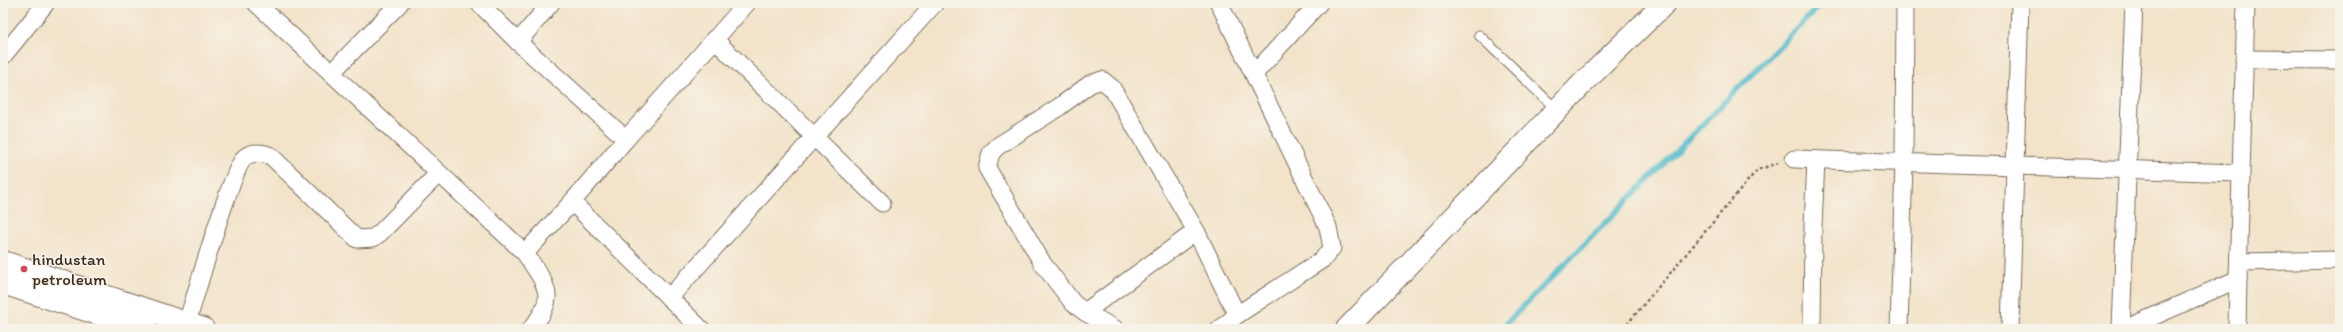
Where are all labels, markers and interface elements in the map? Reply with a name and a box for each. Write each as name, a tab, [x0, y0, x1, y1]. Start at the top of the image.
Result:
place label: hindustan petroleum	[32, 249, 107, 289]
marker: hindustan petroleum	[19, 264, 29, 274]

